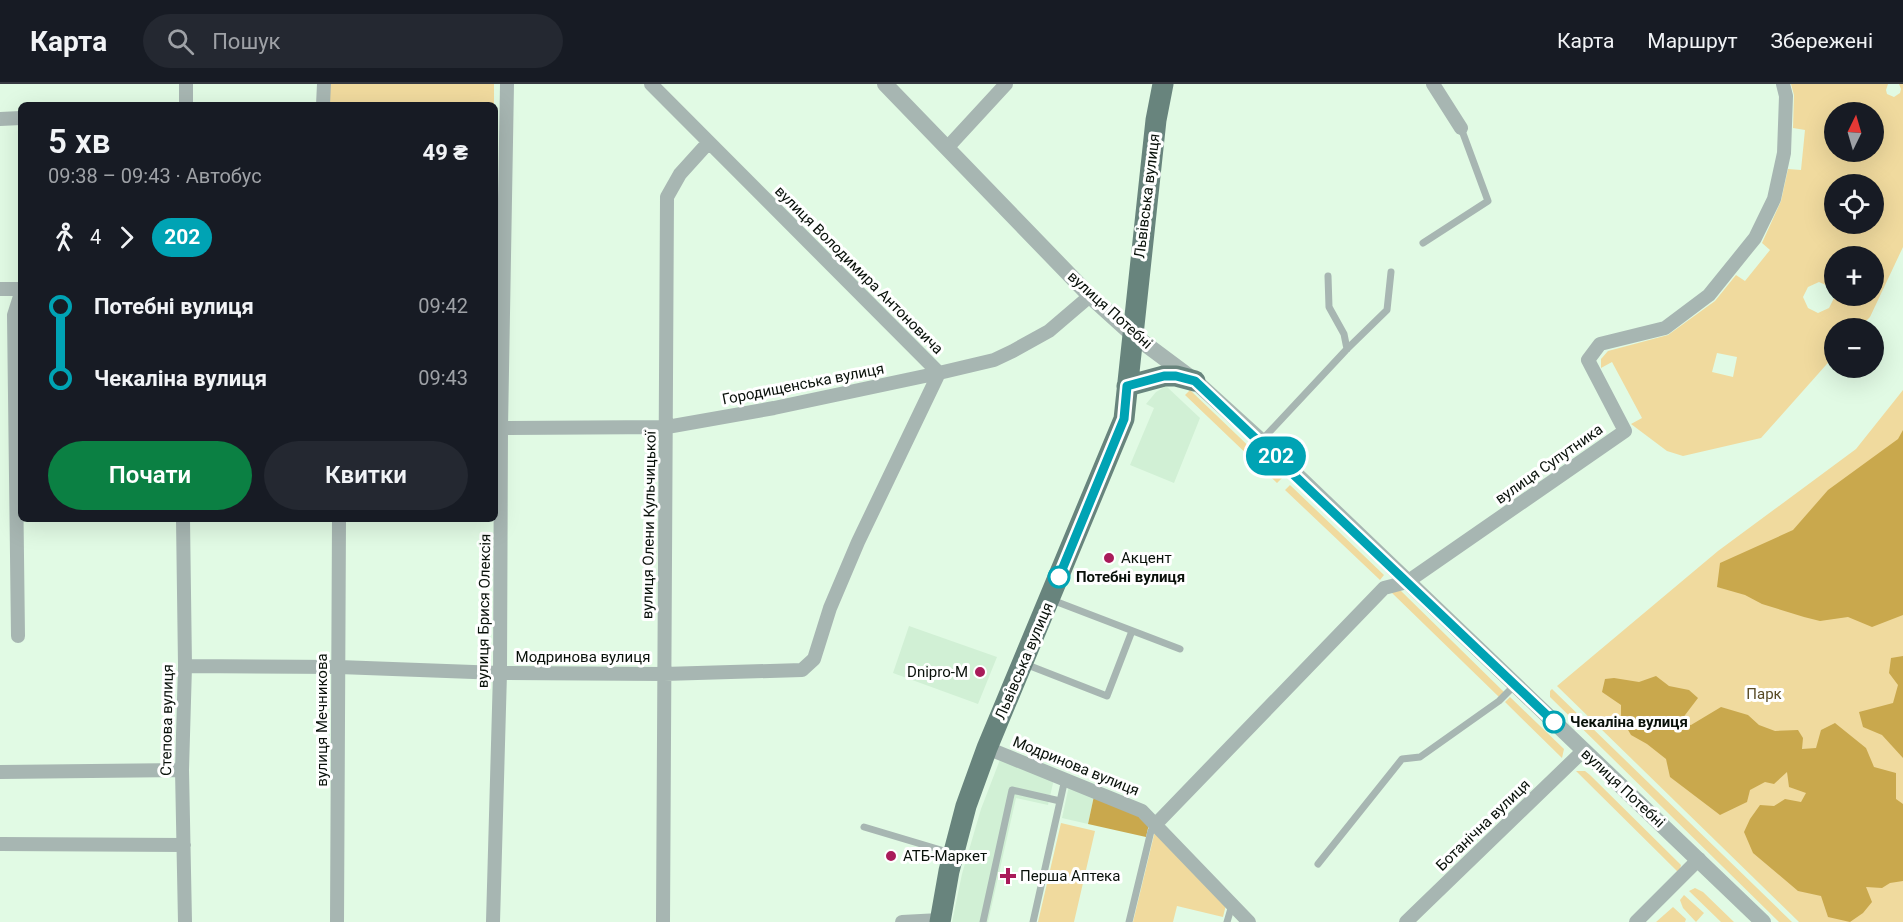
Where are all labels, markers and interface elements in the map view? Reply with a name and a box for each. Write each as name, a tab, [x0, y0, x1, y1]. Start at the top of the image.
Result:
search box	[143, 14, 563, 68]
text: Карта	[30, 25, 107, 58]
icon: search	[164, 25, 197, 58]
text: Пошук	[212, 29, 280, 54]
text: Карта	[1557, 29, 1614, 53]
text: Маршрут	[1647, 29, 1738, 53]
text: Збережені	[1771, 29, 1873, 53]
north arrow	[1824, 102, 1884, 162]
map controls	[1824, 102, 1884, 378]
text: 5 хв	[48, 122, 110, 161]
street label: Львівська вулиця	[1130, 133, 1164, 259]
text: 49 ₴	[423, 140, 468, 165]
text: 09:38 – 09:43 · Автобус	[48, 164, 262, 188]
button: locate	[1824, 174, 1884, 234]
street label: вулиця Володимира Антоновича	[771, 182, 947, 358]
icon: walk	[48, 221, 81, 254]
icon: forward	[110, 221, 143, 254]
text: 4	[90, 225, 101, 249]
text: 202	[164, 225, 200, 249]
button: +	[1824, 246, 1884, 306]
street label: вулиця Потебні	[1064, 267, 1156, 353]
text: Потебні вулиця	[94, 294, 254, 319]
text: 09:42	[418, 294, 468, 318]
button: −	[1824, 318, 1884, 378]
street label: Городищенська вулиця	[720, 359, 886, 409]
text: Чекаліна вулиця	[94, 366, 267, 391]
text: 09:43	[418, 366, 468, 390]
street label: вулиця Супутника	[1492, 420, 1606, 508]
street label: вулиця Олени Кульчицької	[638, 429, 660, 619]
line badge: 202	[1242, 436, 1310, 476]
button: Почати	[48, 441, 252, 510]
button: Квитки	[264, 441, 468, 510]
text: 202	[1258, 444, 1294, 468]
street label: вулиця Брися Олексія	[474, 534, 494, 688]
place label: Акцент	[1121, 549, 1172, 567]
marker: Акцент	[1102, 551, 1116, 565]
marker: Потебні вулиця	[1048, 566, 1070, 588]
place label: Потебні вулиця	[1076, 568, 1185, 586]
street label: Львівська вулиця	[991, 600, 1057, 722]
street label: Модринова вулиця	[516, 648, 650, 666]
street label: вулиця Мечникова	[313, 653, 331, 787]
place label: Dnipro-M	[907, 663, 968, 681]
street label: Степова вулиця	[157, 664, 177, 776]
marker: Dnipro-M	[973, 665, 987, 679]
park label: Парк	[1746, 685, 1782, 703]
marker: Чекаліна вулиця	[1543, 711, 1565, 733]
place label: Чекаліна вулиця	[1570, 713, 1688, 731]
street label: Модринова вулиця	[1010, 732, 1142, 800]
street label: вулиця Потебні	[1577, 745, 1669, 831]
street label: Ботанічна вулиця	[1432, 775, 1534, 875]
place label: АТБ-Маркет	[903, 847, 987, 865]
marker: АТБ-Маркет	[884, 849, 898, 863]
place label: Перша Аптека	[1020, 867, 1120, 885]
marker: Перша Аптека	[1001, 869, 1015, 883]

